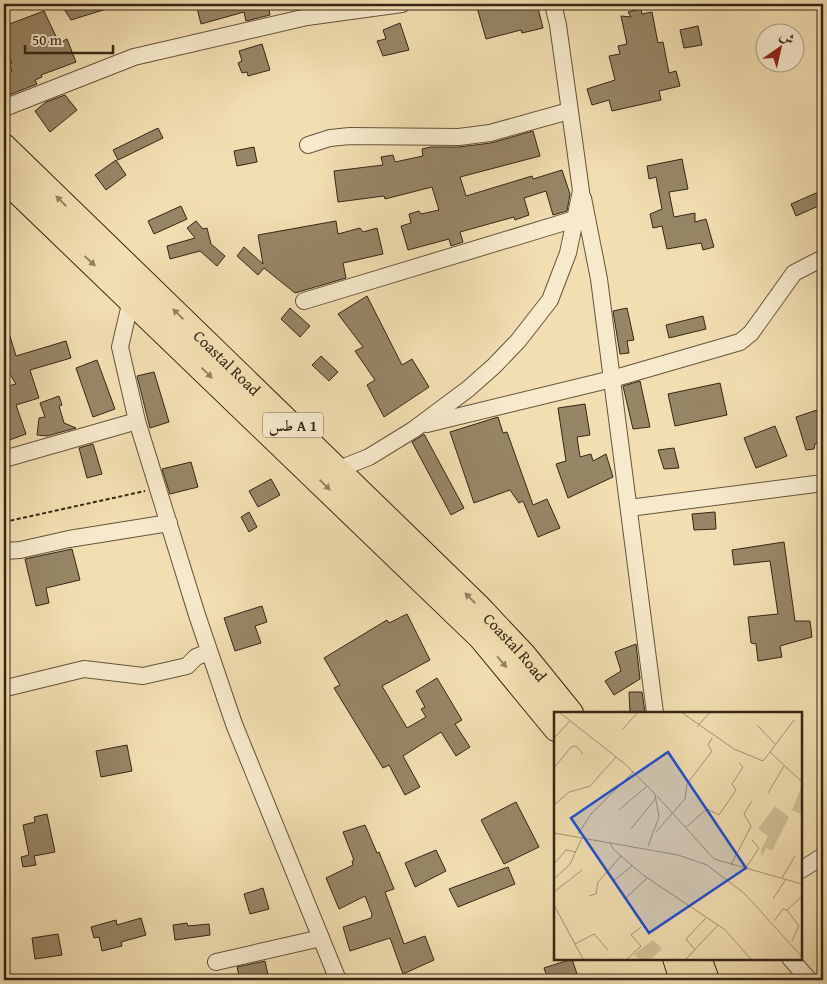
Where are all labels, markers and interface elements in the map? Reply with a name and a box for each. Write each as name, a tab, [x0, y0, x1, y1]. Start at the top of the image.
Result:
scale bar	[25, 22, 112, 54]
north arrow	[754, 22, 804, 72]
text: ش	[776, 25, 799, 49]
text: 50 m	[32, 29, 63, 50]
one-way arrow	[55, 195, 67, 207]
one-way arrow	[84, 255, 96, 267]
one-way arrow	[172, 308, 184, 320]
street label: Coastal Road	[188, 324, 267, 401]
one-way arrow	[201, 367, 213, 379]
road number: طس A 1	[263, 412, 323, 438]
one-way arrow	[318, 479, 330, 491]
one-way arrow	[464, 592, 476, 604]
street label: Coastal Road	[478, 607, 553, 687]
one-way arrow	[496, 655, 507, 668]
inset map	[554, 712, 802, 959]

